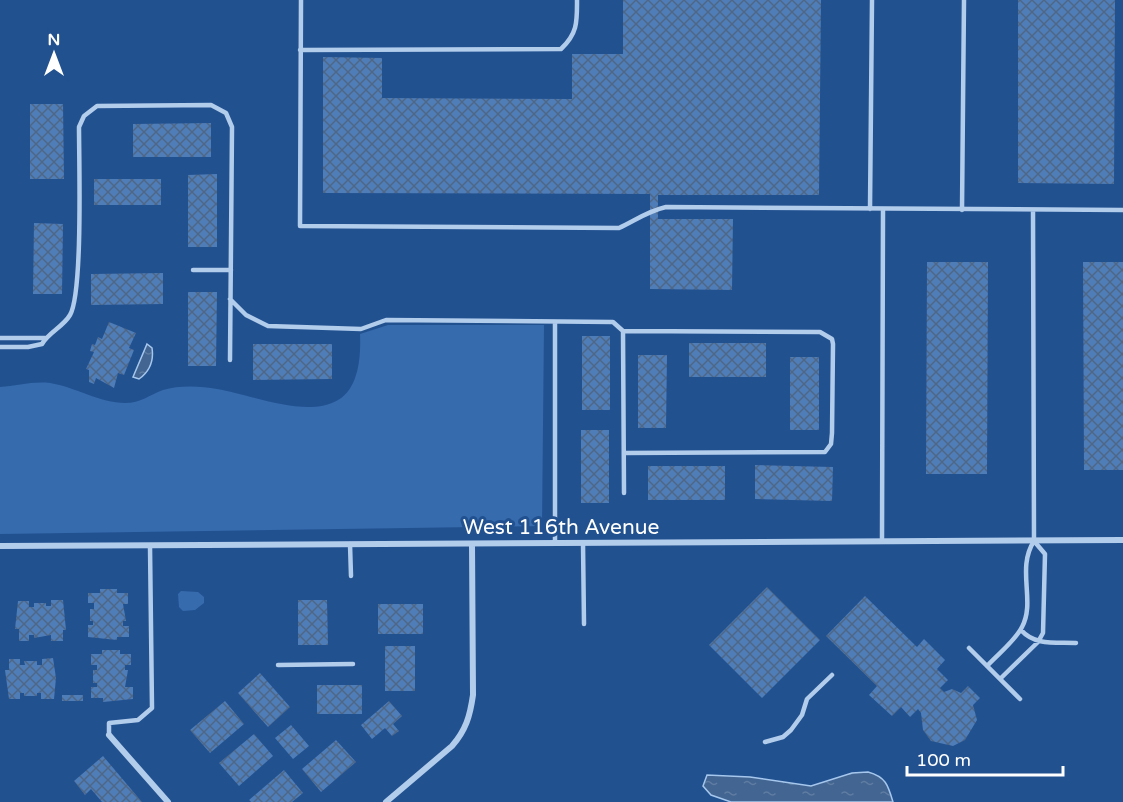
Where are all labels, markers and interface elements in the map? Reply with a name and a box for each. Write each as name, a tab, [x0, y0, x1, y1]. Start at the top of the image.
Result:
north arrow	[24, 24, 84, 84]
text: N	[48, 30, 60, 50]
street label: West 116th Avenue	[463, 515, 659, 540]
scale bar	[907, 739, 1063, 777]
text: 100 m	[916, 749, 971, 771]

